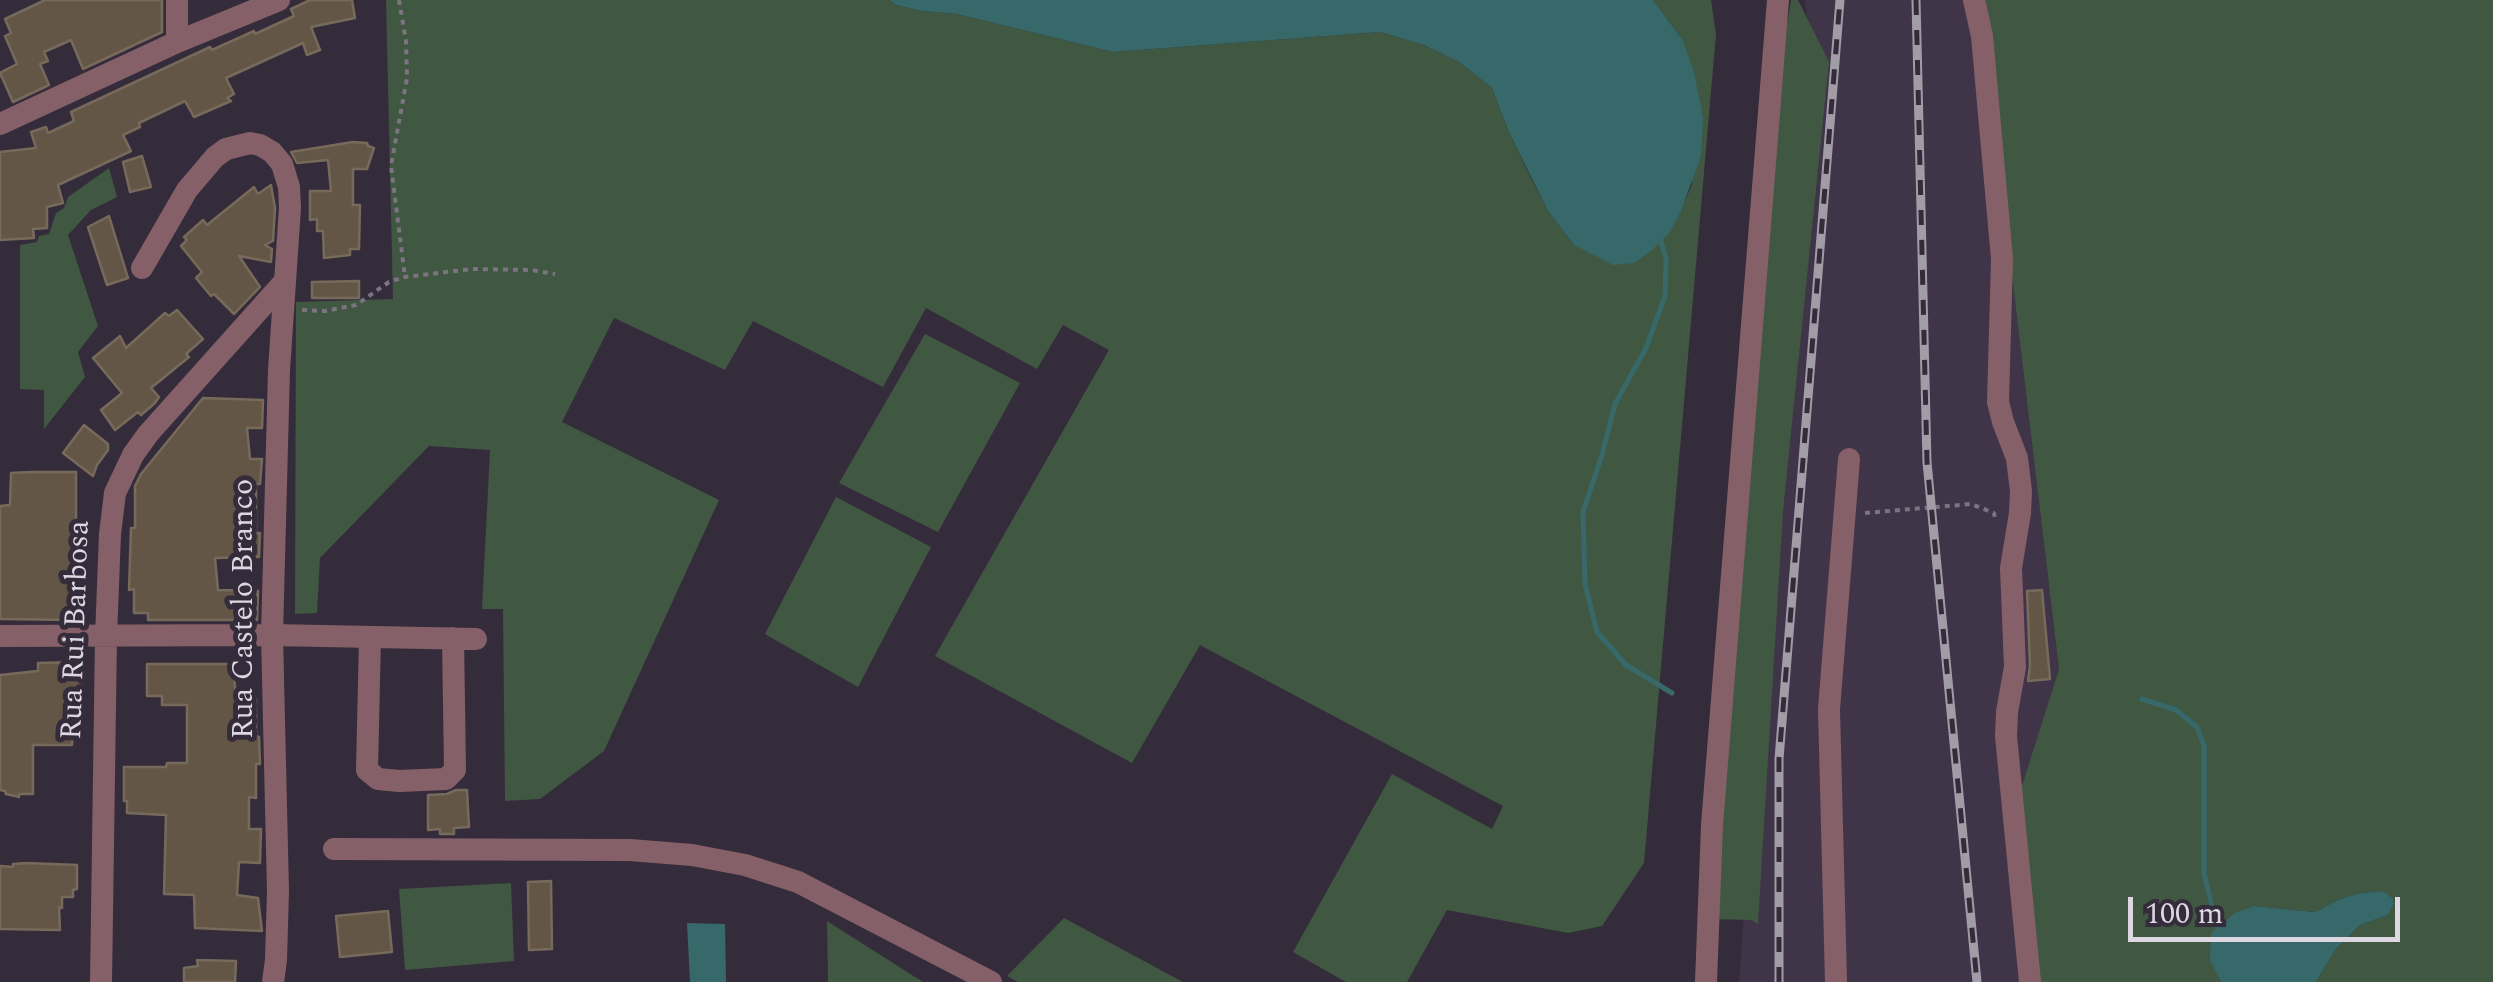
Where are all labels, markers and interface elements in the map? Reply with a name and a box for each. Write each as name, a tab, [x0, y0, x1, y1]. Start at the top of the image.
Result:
street label: Rua Castelo Branco	[228, 479, 264, 739]
street label: Rua Rui Barbosa	[56, 520, 100, 740]
scale bar	[2133, 877, 2406, 939]
text: 100 m	[2145, 891, 2223, 937]

